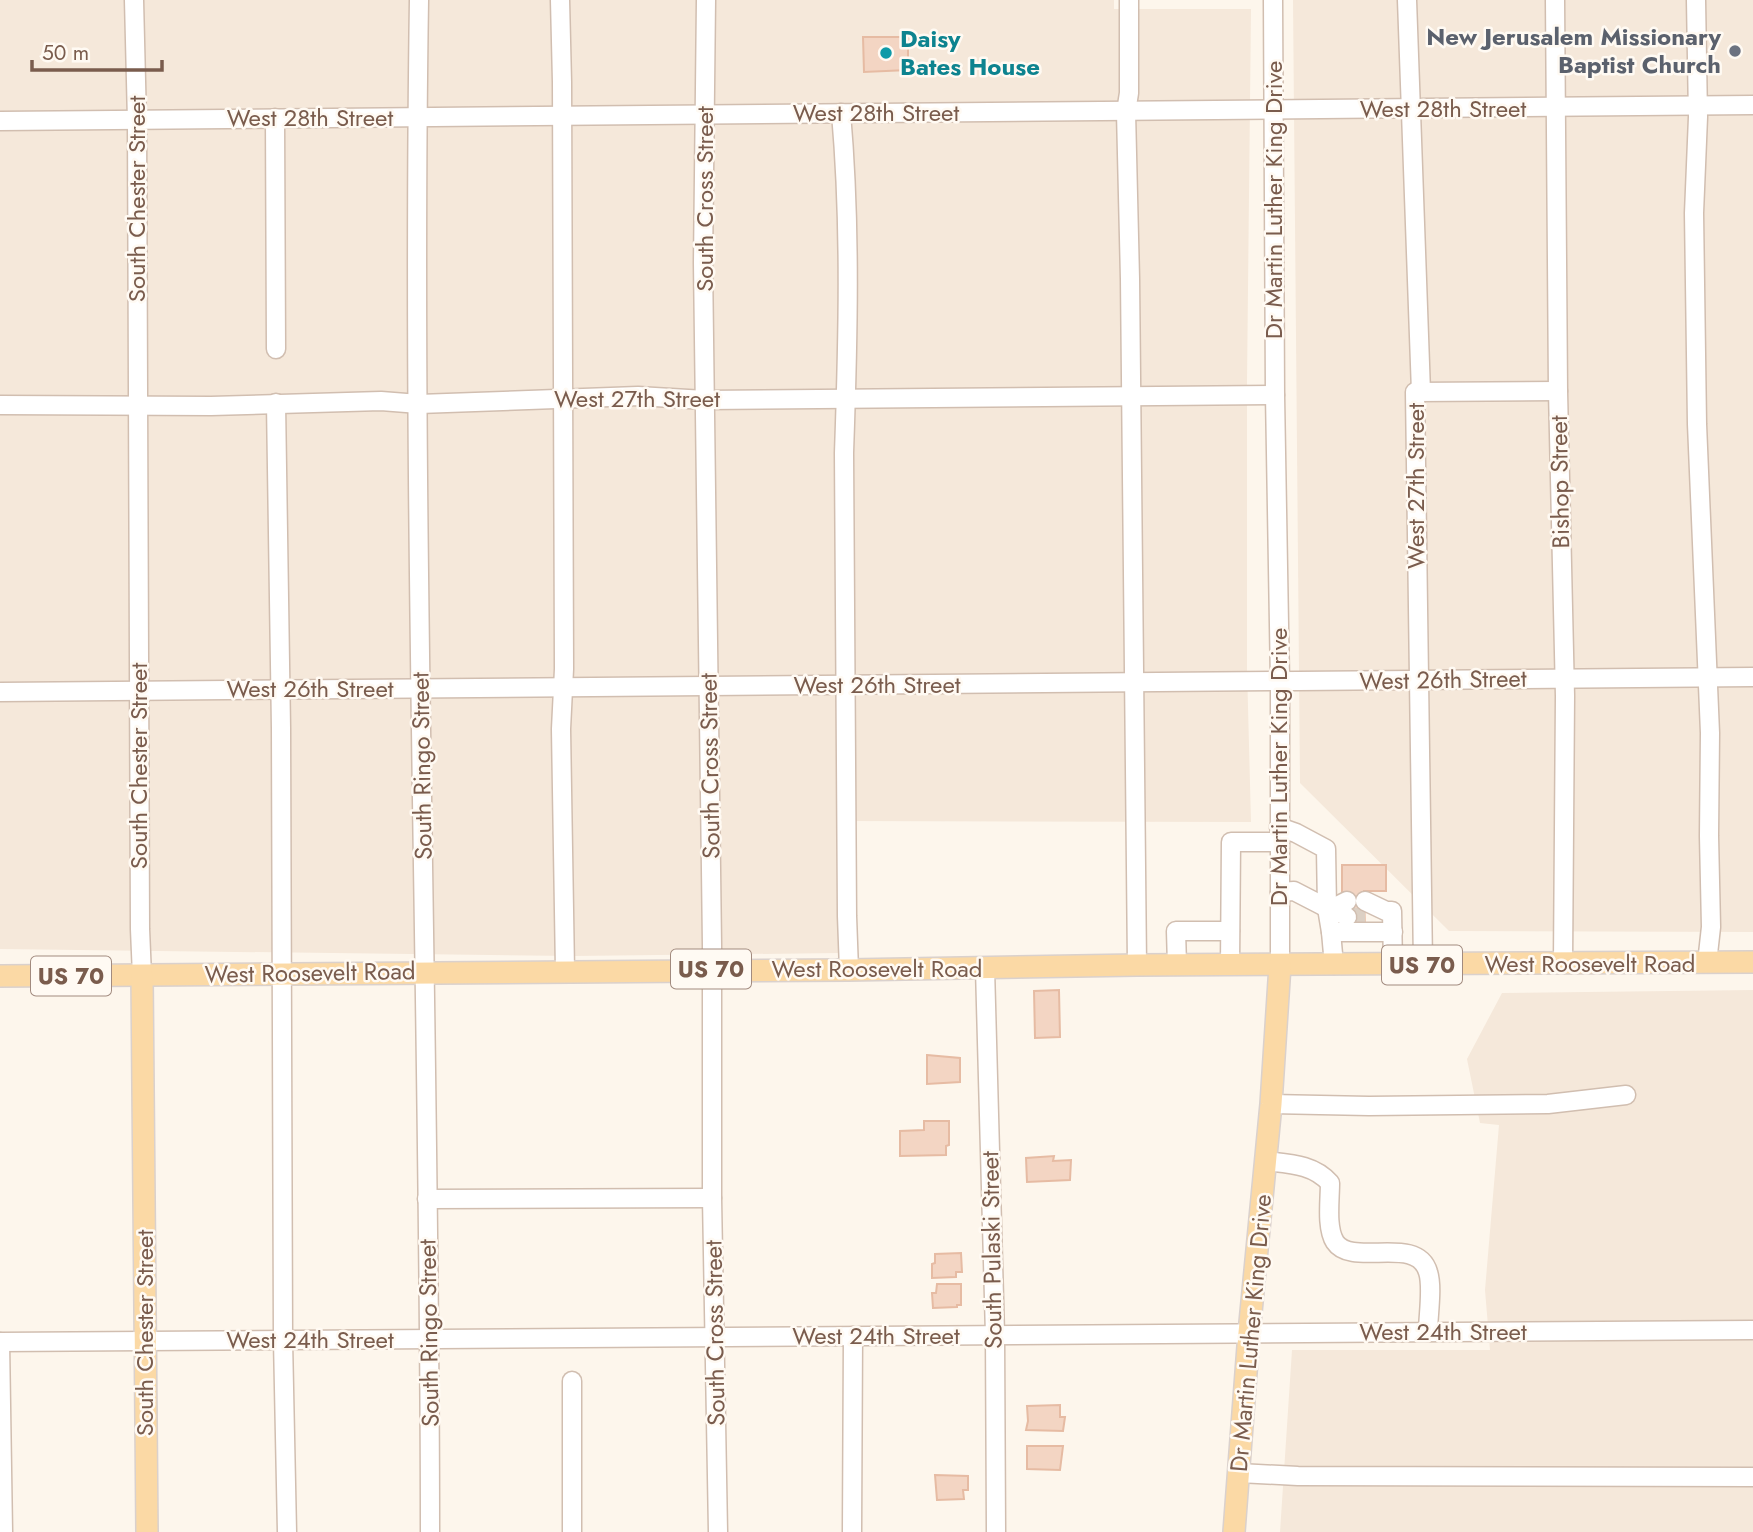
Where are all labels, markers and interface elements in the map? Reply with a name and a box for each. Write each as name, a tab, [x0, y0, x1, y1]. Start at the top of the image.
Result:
place label: New Jerusalem Missionary Baptist Church	[1426, 19, 1721, 82]
place label: Daisy Bates House	[900, 21, 1040, 84]
scale bar	[32, 28, 161, 72]
text: 50 m	[42, 38, 89, 68]
marker: New Jerusalem Missionary Baptist Church	[1727, 43, 1743, 59]
marker: Daisy Bates House	[878, 45, 894, 61]
street label: Dr Martin Luther King Drive	[1256, 61, 1291, 339]
street label: West 28th Street	[1360, 91, 1526, 126]
street label: West 28th Street	[793, 95, 959, 130]
street label: South Chester Street	[119, 96, 154, 302]
street label: West 28th Street	[227, 100, 393, 135]
street label: South Cross Street	[687, 106, 722, 292]
street label: West 27th Street	[554, 381, 720, 416]
street label: West 27th Street	[1398, 403, 1433, 569]
street label: Bishop Street	[1541, 415, 1578, 549]
street label: Dr Martin Luther King Drive	[1261, 628, 1296, 906]
street label: West 26th Street	[1359, 661, 1527, 698]
street label: South Chester Street	[121, 663, 156, 869]
street label: West 26th Street	[793, 667, 961, 702]
street label: West 26th Street	[226, 671, 394, 706]
street label: South Ringo Street	[402, 672, 441, 860]
street label: South Cross Street	[690, 673, 729, 859]
road number: US 70	[1382, 946, 1462, 984]
street label: West Roosevelt Road	[1485, 946, 1695, 981]
road number: US 70	[671, 950, 751, 988]
street label: West Roosevelt Road	[772, 951, 982, 986]
street label: West Roosevelt Road	[204, 953, 416, 992]
road number: US 70	[31, 956, 111, 995]
street label: South Pulaski Street	[972, 1151, 1011, 1349]
street label: Dr Martin Luther King Drive	[1221, 1193, 1280, 1473]
street label: South Chester Street	[127, 1230, 162, 1436]
street label: South Ringo Street	[409, 1239, 448, 1427]
street label: South Cross Street	[695, 1240, 734, 1426]
street label: West 24th Street	[1359, 1314, 1527, 1349]
street label: West 24th Street	[792, 1318, 960, 1353]
street label: West 24th Street	[226, 1322, 394, 1357]

